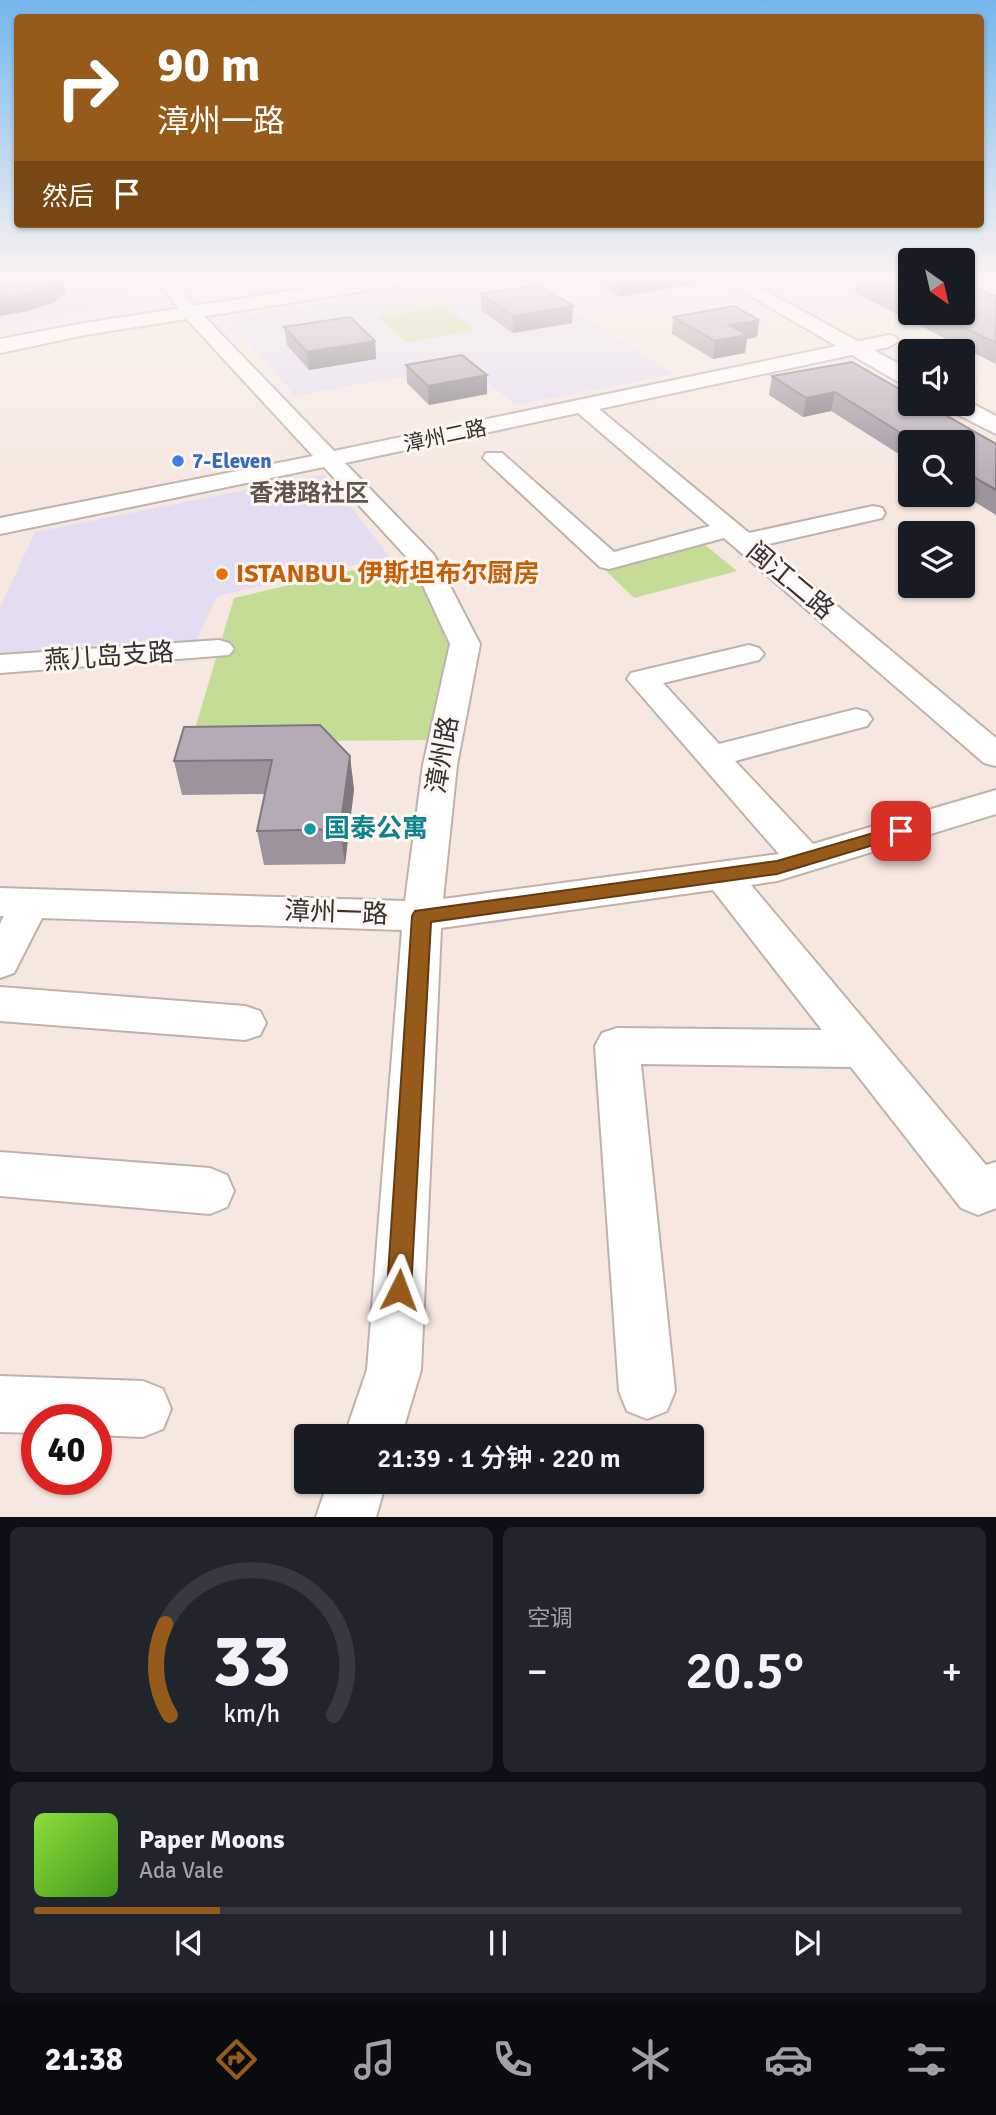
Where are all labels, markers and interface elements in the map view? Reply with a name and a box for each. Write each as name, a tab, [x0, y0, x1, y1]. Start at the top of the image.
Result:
text: 90 m	[157, 35, 260, 95]
icon: right	[42, 42, 133, 133]
text: 漳州一路	[157, 102, 285, 141]
icon: arrive	[108, 175, 146, 213]
text: 然后	[42, 181, 94, 213]
north arrow	[898, 248, 975, 326]
map controls	[898, 248, 975, 598]
button: sound	[898, 339, 975, 416]
street label: 漳州二路	[401, 415, 489, 457]
button: search	[898, 430, 975, 507]
place label: 7-Eleven	[192, 448, 272, 474]
marker: 7-Eleven	[170, 453, 186, 469]
district label: 香港路社区	[249, 478, 369, 508]
button: layers	[898, 521, 975, 598]
street label: 闽江二路	[740, 535, 840, 627]
place label: ISTANBUL 伊斯坦布尔厨房	[236, 558, 539, 590]
marker: ISTANBUL 伊斯坦布尔厨房	[214, 566, 230, 582]
street label: 燕儿岛支路	[43, 637, 175, 677]
street label: 漳州路	[420, 714, 466, 796]
pin	[871, 801, 931, 861]
icon: arrive	[882, 812, 920, 850]
place label: 国泰公寓	[324, 813, 428, 845]
marker: 国泰公寓	[302, 821, 318, 837]
street label: 漳州一路	[283, 895, 389, 931]
position arrow	[362, 1253, 436, 1327]
speed limit sign: 40	[21, 1404, 112, 1495]
text: 21:39 · 1 分钟 · 220 m	[377, 1443, 621, 1475]
text: 空调	[527, 1604, 573, 1633]
text: 33	[212, 1618, 291, 1707]
text: 20.5°	[685, 1639, 804, 1703]
text: −	[527, 1648, 548, 1695]
text: +	[941, 1648, 962, 1695]
text: km/h	[223, 1698, 280, 1729]
text: Paper Moons	[139, 1824, 285, 1856]
text: Ada Vale	[139, 1856, 224, 1885]
icon: previous	[170, 1924, 208, 1962]
icon: pause	[479, 1924, 517, 1962]
icon: next	[788, 1924, 826, 1962]
icon: directions	[212, 2035, 261, 2084]
icon: music	[350, 2035, 399, 2084]
icon: phone	[488, 2035, 537, 2084]
icon: climate	[626, 2035, 675, 2084]
icon: car	[764, 2035, 813, 2084]
icon: filters	[902, 2035, 951, 2084]
text: 21:38	[45, 2040, 123, 2079]

